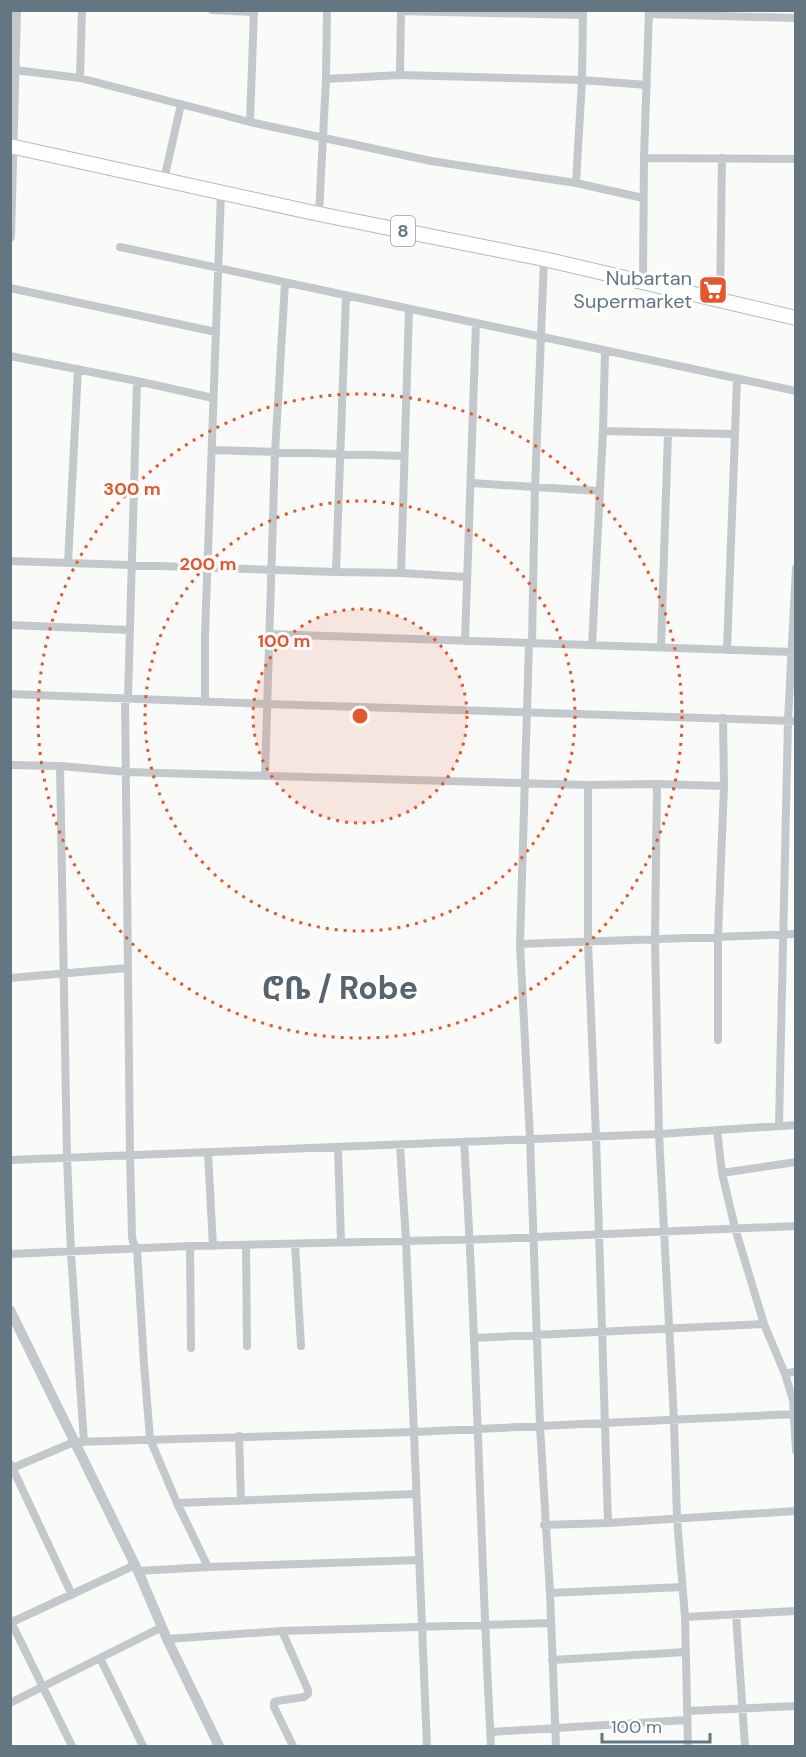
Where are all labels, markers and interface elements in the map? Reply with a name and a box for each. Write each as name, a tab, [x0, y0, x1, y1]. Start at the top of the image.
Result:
road number: 8	[391, 216, 415, 246]
place label: Nubartan Supermarket	[573, 265, 692, 314]
supermarket icon: Nubartan Supermarket	[697, 274, 729, 306]
text: 300 m	[103, 477, 161, 501]
text: 200 m	[180, 552, 236, 576]
text: 100 m	[257, 629, 311, 653]
centre of rings	[350, 706, 370, 726]
district label: ሮቤ / Robe	[262, 967, 418, 1009]
scale bar	[602, 1706, 710, 1744]
text: 100 m	[611, 1715, 662, 1739]

